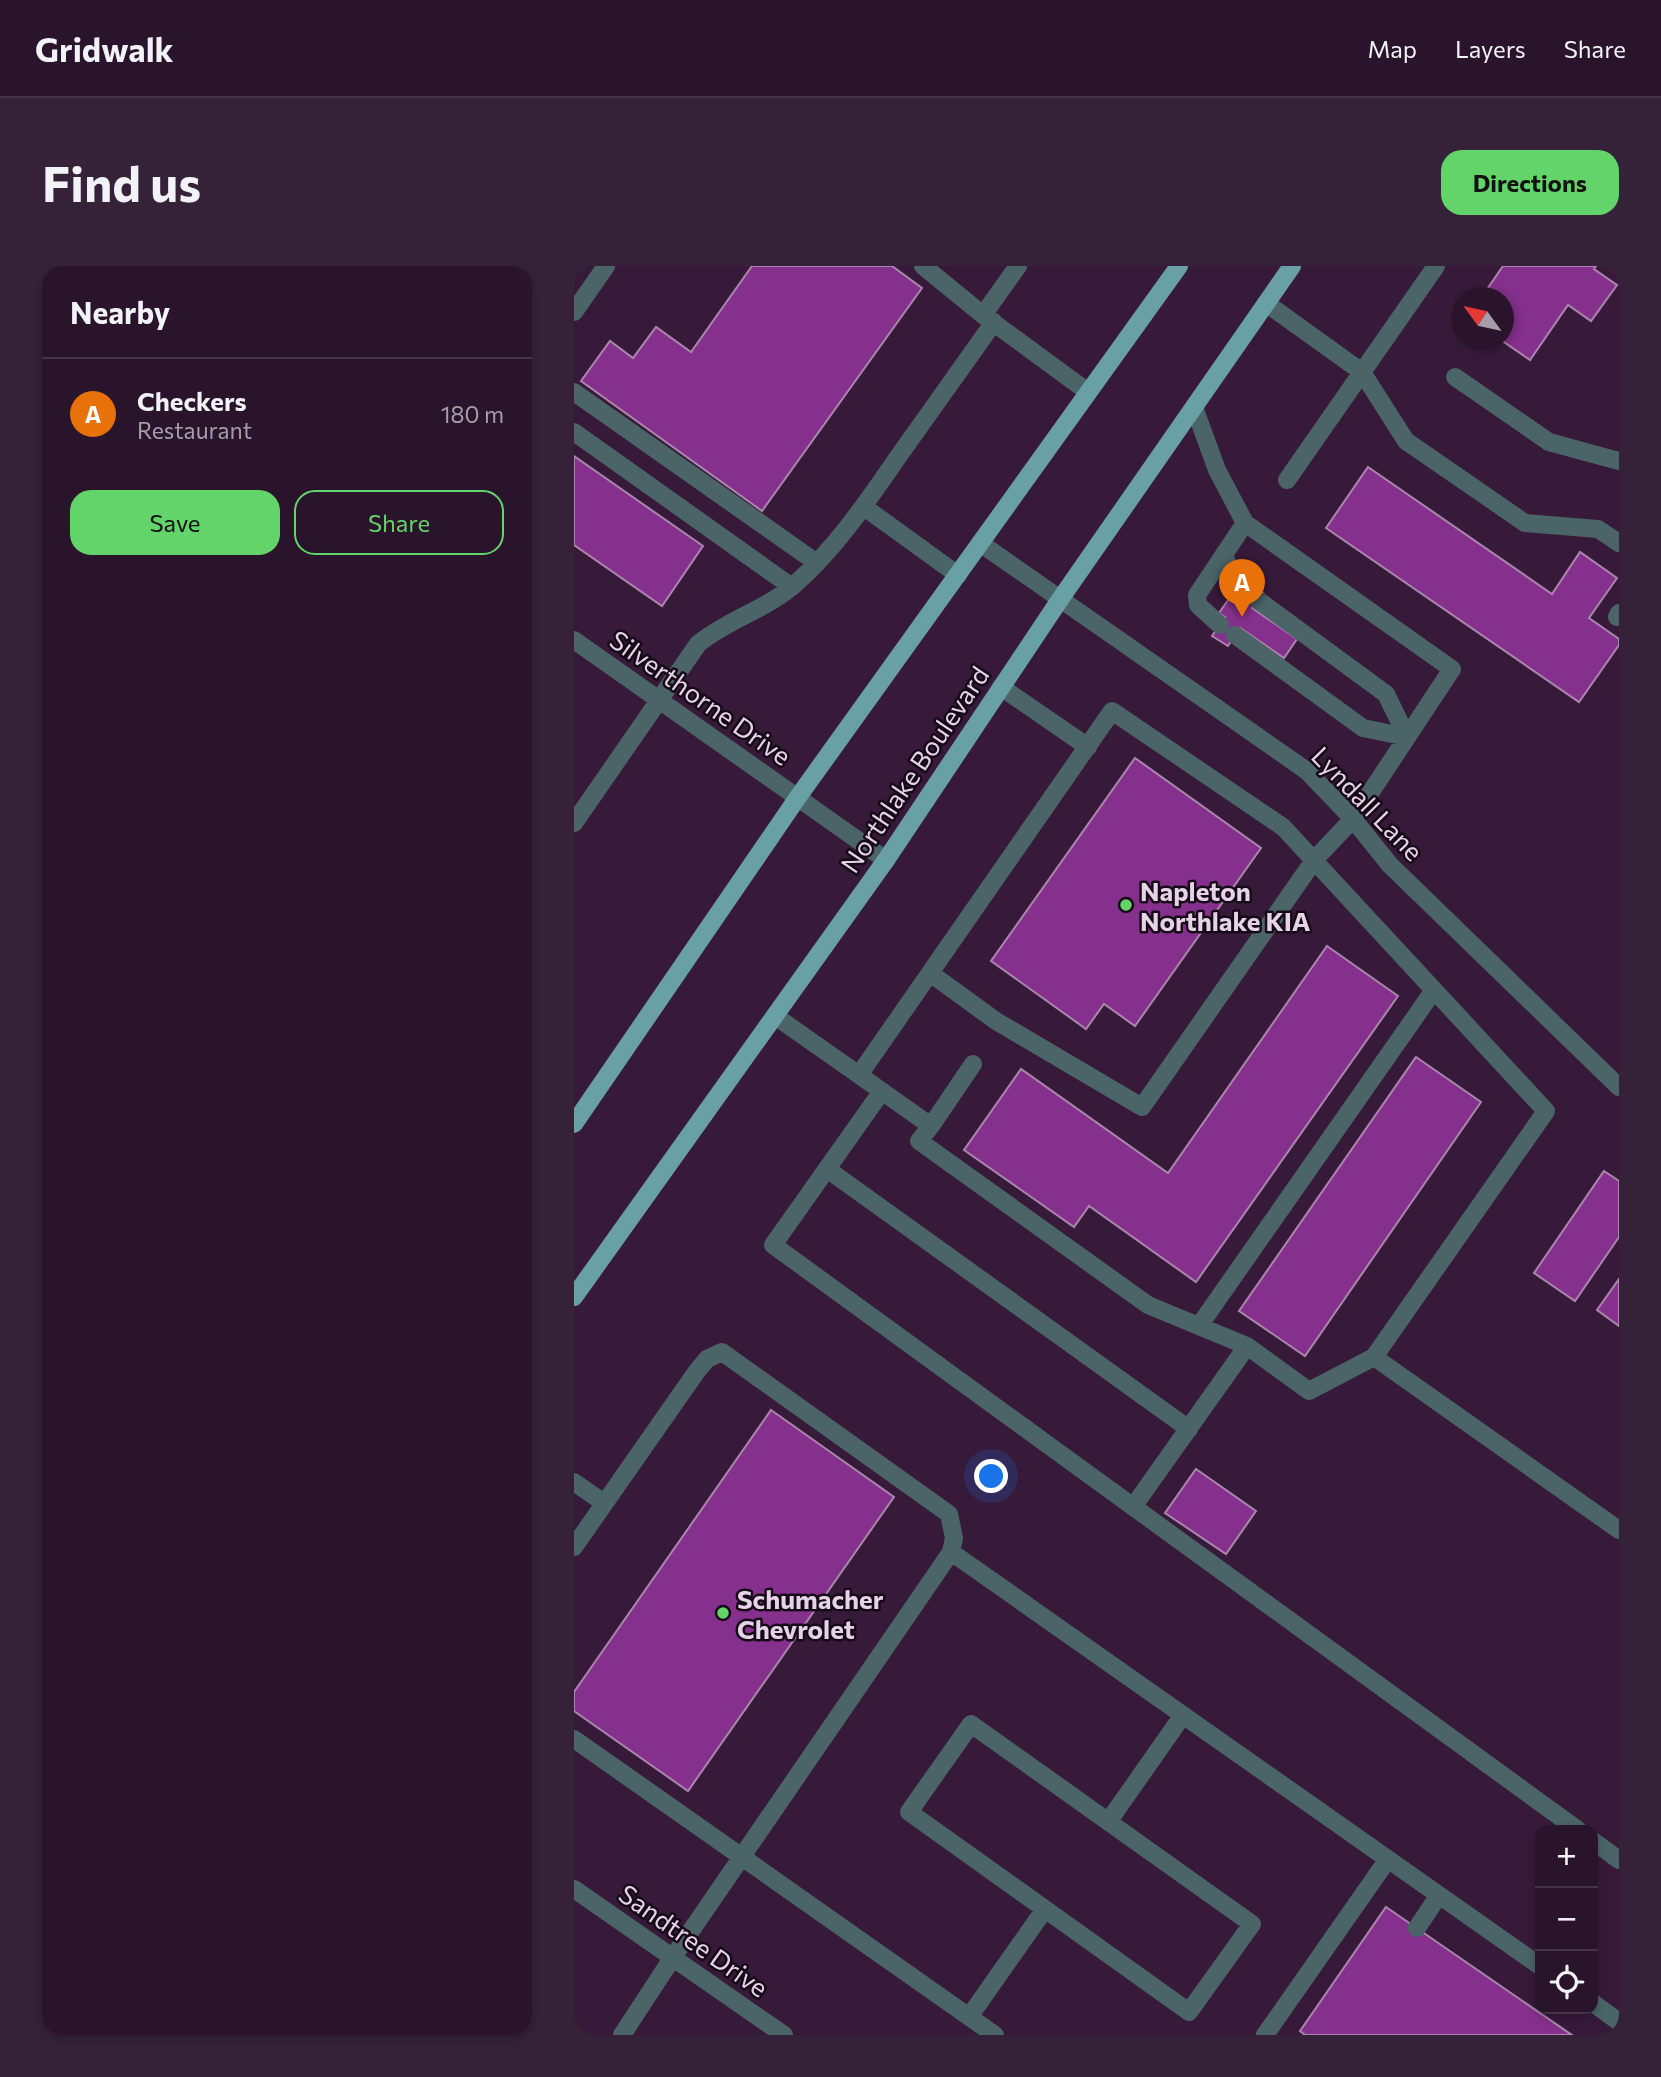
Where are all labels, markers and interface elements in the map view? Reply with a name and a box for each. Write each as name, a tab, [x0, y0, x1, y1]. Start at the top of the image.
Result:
text: Gridwalk	[35, 28, 174, 69]
text: Map	[1368, 34, 1417, 63]
text: Layers	[1455, 34, 1526, 63]
text: Share	[1564, 34, 1626, 63]
button: Directions	[1441, 150, 1619, 215]
text: Find us	[42, 152, 201, 212]
north arrow	[1451, 287, 1514, 350]
text: Nearby	[70, 293, 170, 330]
text: Checkers	[137, 385, 247, 416]
text: A	[85, 400, 101, 428]
text: 180 m	[441, 400, 504, 428]
text: Restaurant	[137, 416, 252, 444]
button: Save	[70, 490, 280, 555]
button: Share	[294, 490, 504, 555]
pin: A	[1219, 559, 1265, 617]
street label: Silverthorne Drive	[605, 623, 797, 771]
street label: Northlake Boulevard	[834, 660, 994, 878]
street label: Lyndall Lane	[1306, 740, 1430, 866]
place label: Napleton Northlake KIA	[1140, 875, 1311, 936]
marker: Napleton Northlake KIA	[1118, 897, 1134, 913]
your location	[974, 1459, 1008, 1493]
place label: Schumacher Chevrolet	[737, 1583, 884, 1644]
marker: Schumacher Chevrolet	[715, 1605, 731, 1621]
map controls	[1535, 1825, 1598, 2014]
button: +	[1535, 1825, 1598, 1888]
street label: Sandtree Drive	[614, 1877, 774, 2003]
button: −	[1535, 1888, 1598, 1951]
button: locate	[1535, 1951, 1598, 2014]

